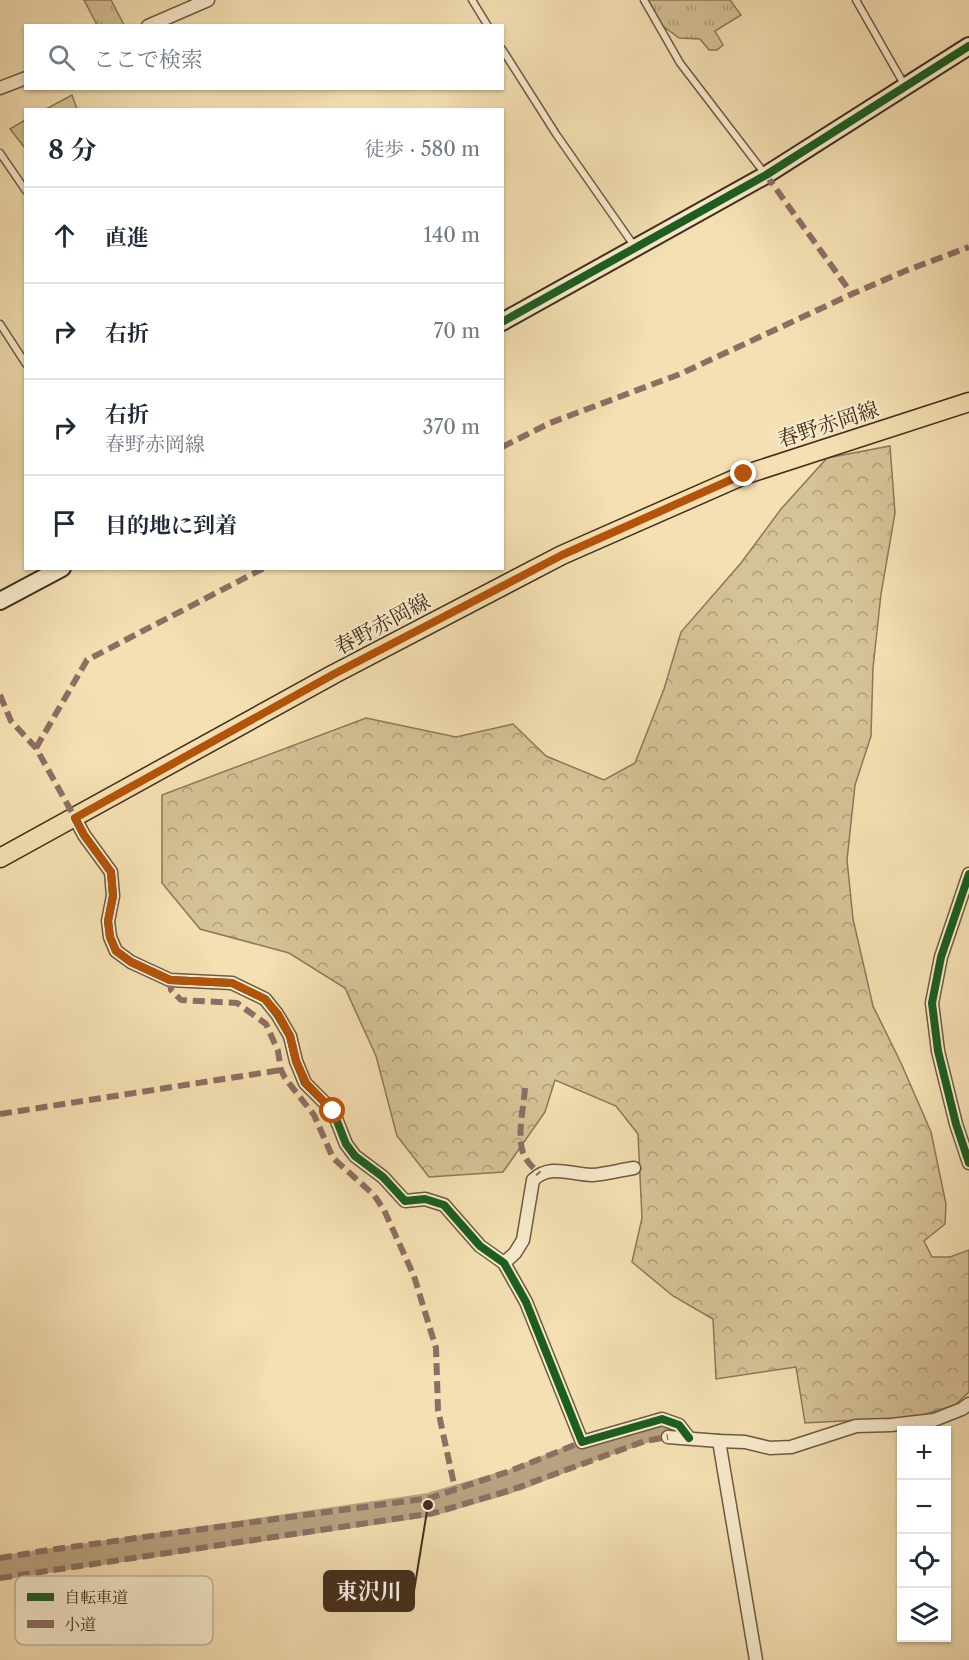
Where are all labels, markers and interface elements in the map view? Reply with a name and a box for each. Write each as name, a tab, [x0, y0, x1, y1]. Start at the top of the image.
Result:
search box	[24, 24, 504, 90]
icon: search	[45, 41, 78, 74]
text: ここで検索	[93, 46, 203, 73]
text: 8 分	[48, 134, 97, 166]
text: 徒歩 · 580 m	[364, 137, 480, 161]
icon: ahead	[48, 219, 81, 252]
text: 140 m	[423, 223, 480, 247]
text: 直進	[105, 224, 149, 251]
icon: right	[48, 315, 81, 348]
text: 70 m	[434, 319, 480, 343]
text: 右折	[105, 320, 149, 347]
street label: 春野赤岡線	[774, 396, 882, 452]
text: 右折	[105, 401, 149, 428]
icon: right	[48, 411, 81, 444]
text: 370 m	[423, 415, 480, 439]
text: 春野赤岡線	[105, 432, 205, 456]
route end	[730, 460, 756, 486]
icon: arrive	[48, 507, 81, 540]
text: 目的地に到着	[105, 512, 237, 539]
street label: 春野赤岡線	[330, 588, 434, 660]
route start	[319, 1097, 345, 1123]
map controls	[897, 1426, 951, 1642]
button: +	[897, 1426, 951, 1480]
button: −	[897, 1480, 951, 1534]
button: locate	[897, 1534, 951, 1588]
callout: 東沢川	[324, 1571, 414, 1611]
legend	[15, 1576, 213, 1645]
text: 東沢川	[336, 1578, 402, 1605]
text: 自転車道	[64, 1587, 128, 1607]
button: layers	[897, 1588, 951, 1642]
text: 小道	[64, 1614, 96, 1634]

